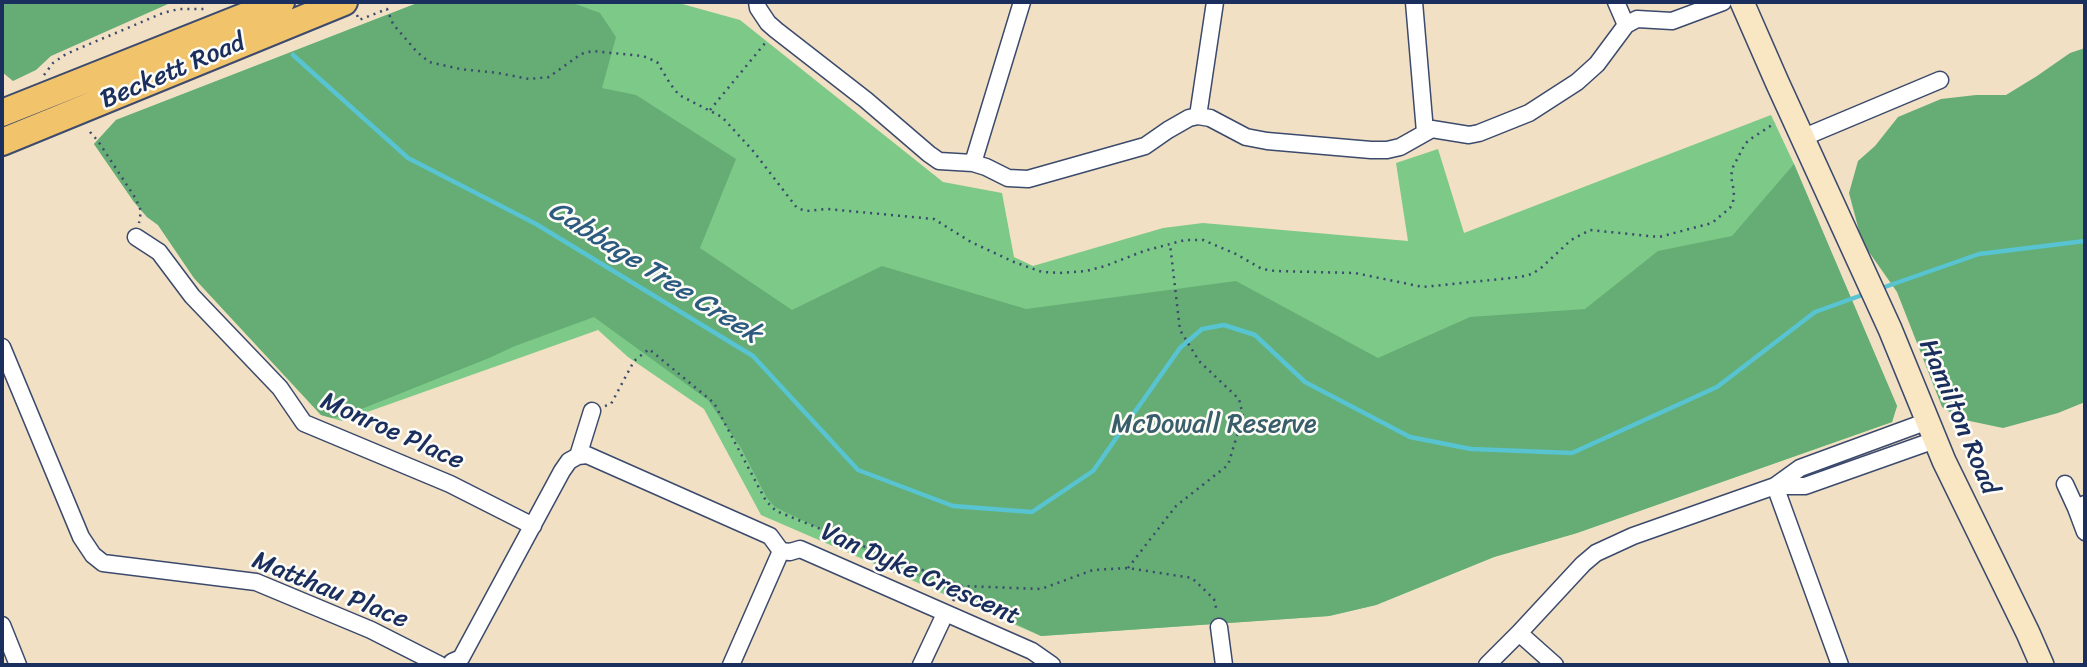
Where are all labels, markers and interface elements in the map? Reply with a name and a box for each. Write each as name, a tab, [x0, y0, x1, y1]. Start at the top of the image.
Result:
street label: Beckett Road	[96, 28, 250, 116]
water label: Cabbage Tree Creek	[542, 194, 766, 352]
street label: Hamilton Road	[1911, 335, 2005, 499]
street label: Monroe Place	[315, 386, 469, 478]
park label: McDowall Reserve	[1111, 409, 1317, 441]
street label: Van Dyke Crescent	[816, 517, 1024, 633]
street label: Matthau Place	[247, 546, 413, 636]

